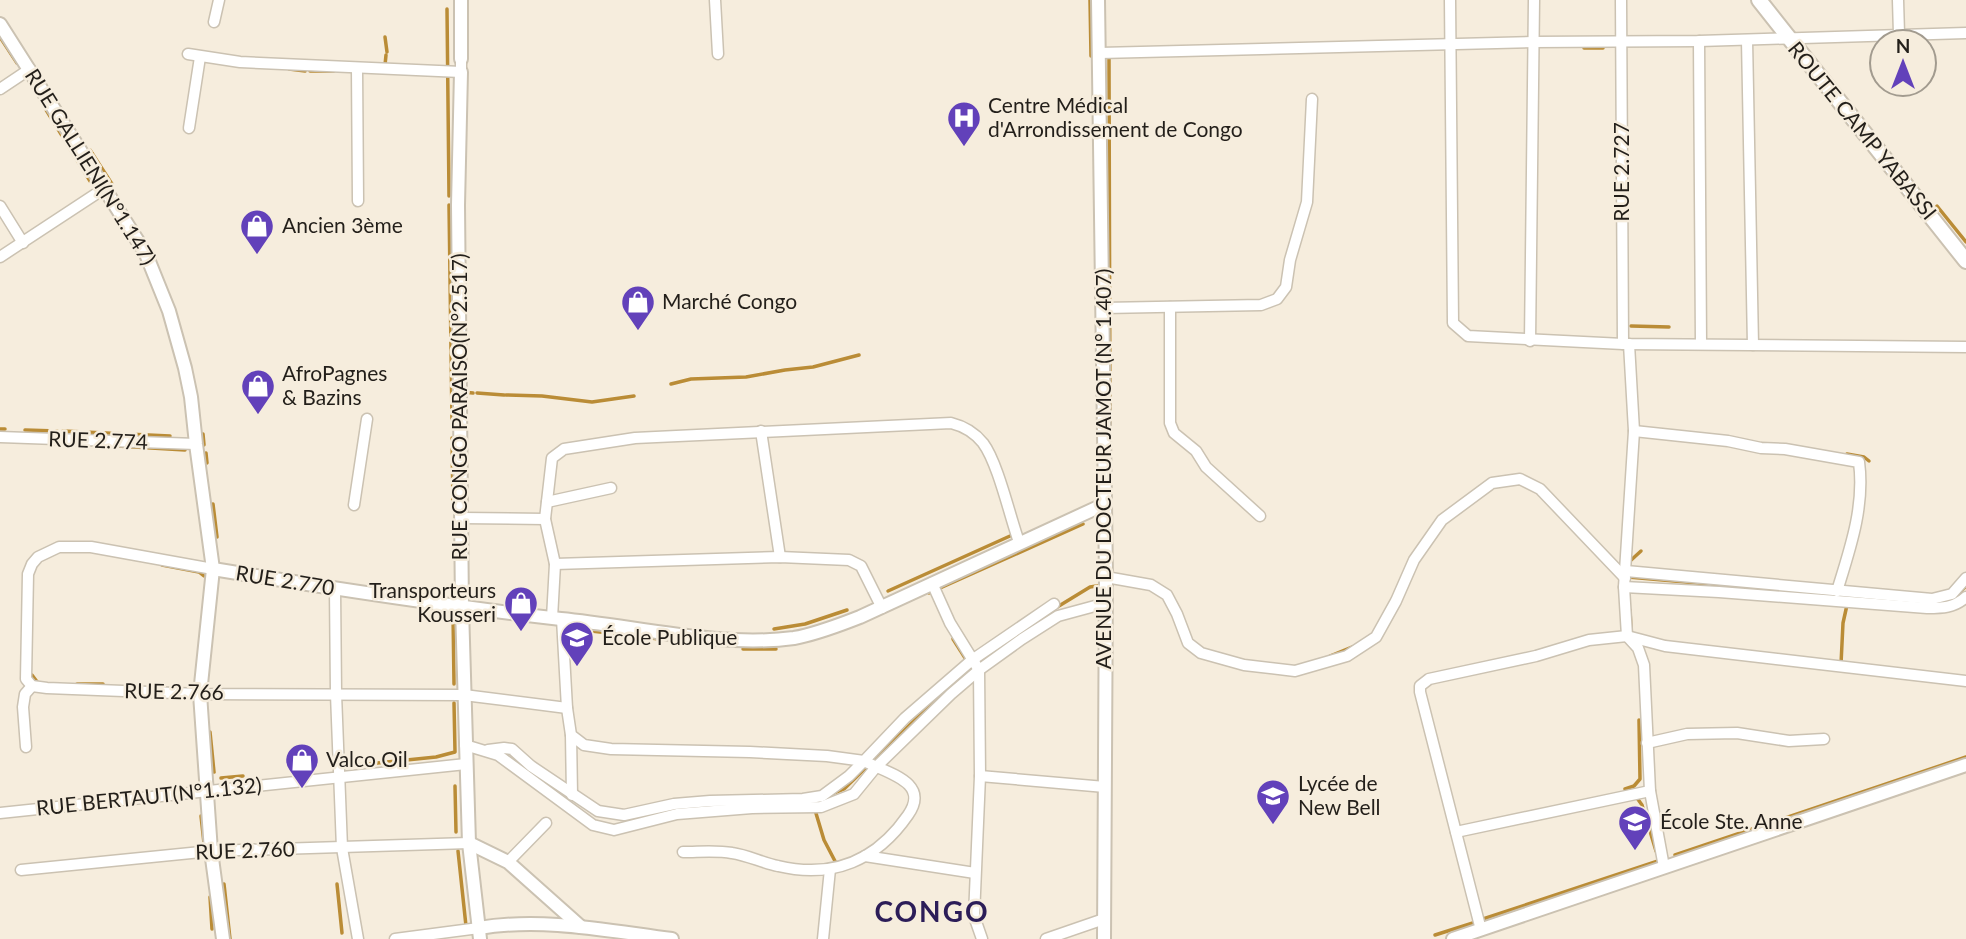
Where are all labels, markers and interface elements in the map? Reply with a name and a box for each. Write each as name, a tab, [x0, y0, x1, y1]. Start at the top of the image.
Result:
north arrow	[1868, 28, 1938, 98]
text: N	[1896, 34, 1910, 57]
street label: ROUTE CAMP YABASSI	[1784, 36, 1943, 224]
street label: RUE GALLIENI(N°1.147)	[21, 64, 162, 269]
place label: Centre Médical d'Arrondissement de Congo	[988, 92, 1243, 141]
hospital icon: Centre Médical d'Arrondissement de Congo	[945, 99, 983, 148]
street label: RUE 2.727	[1608, 122, 1633, 222]
shop icon: Ancien 3ème	[238, 207, 276, 256]
place label: Ancien 3ème	[282, 212, 403, 237]
street label: RUE CONGO PARAISO(N°2.517)	[446, 254, 471, 561]
street label: AVENUE DU DOCTEUR JAMOT (N° 1.407)	[1090, 269, 1115, 669]
shop icon: Marché Congo	[619, 283, 657, 332]
place label: Marché Congo	[662, 288, 797, 313]
place label: AfroPagnes & Bazins	[282, 360, 387, 409]
shop icon: AfroPagnes & Bazins	[239, 367, 277, 416]
street label: RUE 2.774	[48, 425, 148, 454]
street label: RUE 2.770	[234, 559, 336, 600]
place label: Transporteurs Kousseri	[369, 577, 496, 626]
shop icon: Transporteurs Kousseri	[502, 584, 540, 633]
school or university icon: École Publique	[558, 619, 596, 668]
place label: École Publique	[602, 624, 737, 649]
street label: RUE 2.766	[124, 677, 224, 704]
shop icon: Valco Oil	[283, 741, 321, 790]
place label: Valco Oil	[326, 746, 408, 771]
place label: Lycée de New Bell	[1298, 770, 1381, 819]
street label: RUE BERTAUT(N°1.132)	[35, 771, 263, 820]
school or university icon: Lycée de New Bell	[1254, 777, 1292, 826]
school or university icon: École Ste. Anne	[1616, 803, 1654, 852]
place label: École Ste. Anne	[1660, 808, 1803, 833]
street label: RUE 2.760	[195, 835, 295, 864]
district label: CONGO	[874, 894, 990, 928]

